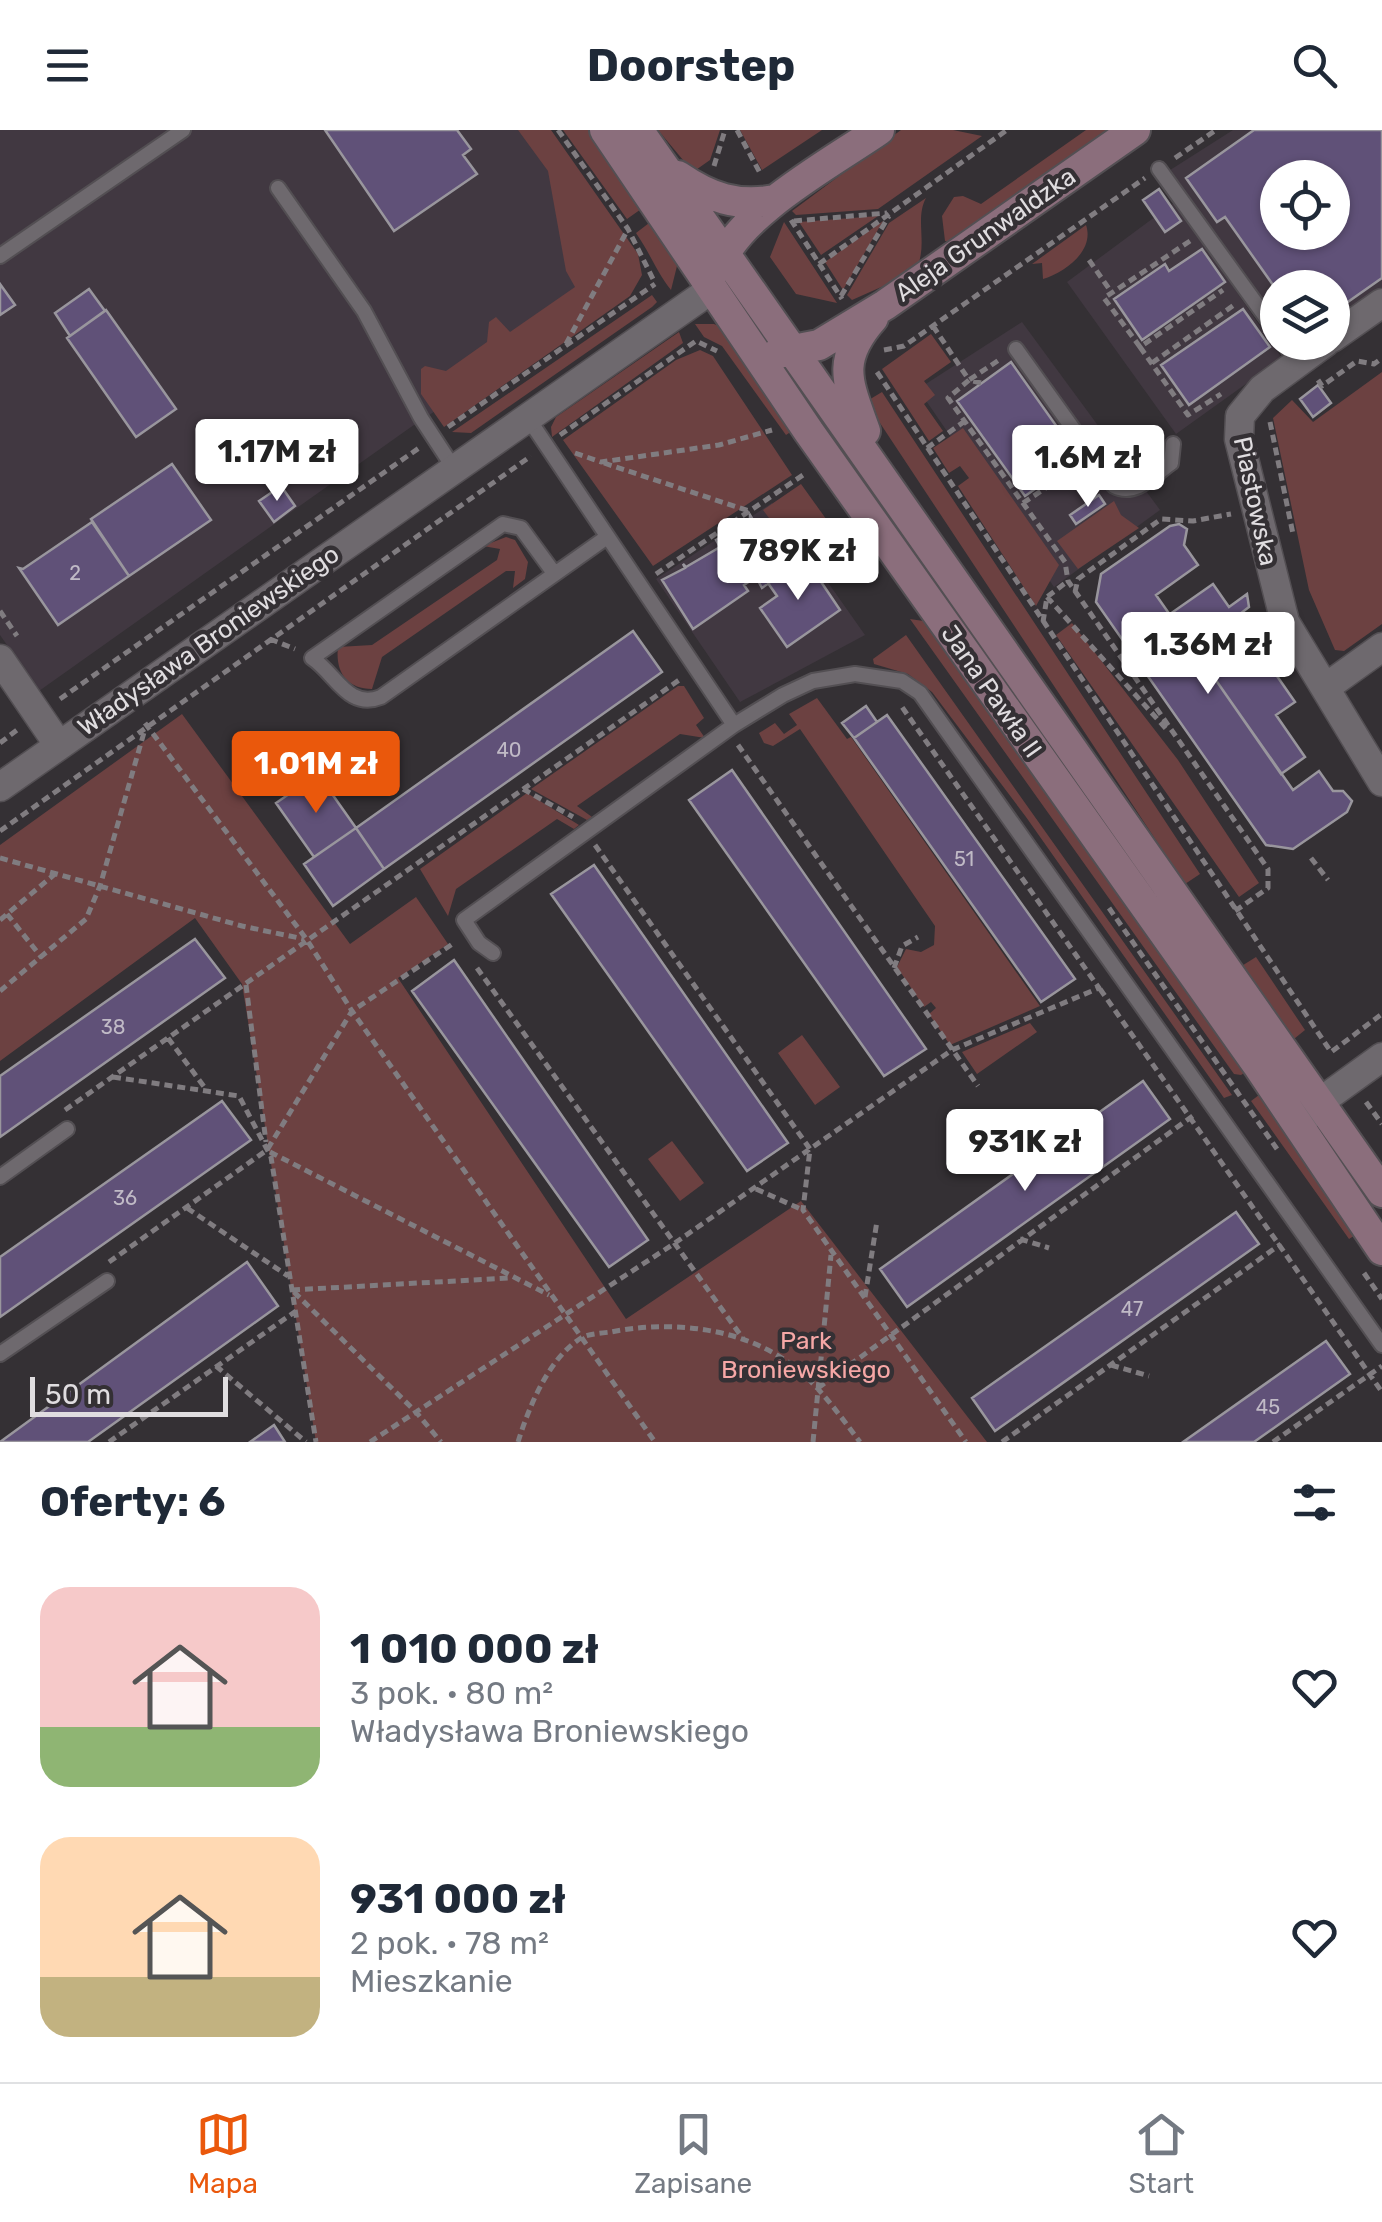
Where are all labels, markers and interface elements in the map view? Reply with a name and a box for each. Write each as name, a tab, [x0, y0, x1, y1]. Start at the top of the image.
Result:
icon: menu	[40, 38, 95, 93]
icon: search	[1287, 38, 1342, 93]
text: Doorstep	[587, 39, 795, 92]
map controls	[1260, 160, 1350, 360]
button: locate	[1260, 160, 1350, 250]
street label: Aleja Grunwaldzka	[890, 161, 1081, 307]
button: layers	[1260, 270, 1350, 360]
pin: 1.17M zł	[174, 419, 380, 504]
pin: 1.6M zł	[996, 425, 1180, 510]
text: 1.17M zł	[217, 432, 337, 470]
street label: Piastowska	[1228, 434, 1283, 568]
text: 1.6M zł	[1034, 438, 1142, 476]
pin: 789K zł	[706, 518, 890, 603]
text: 789K zł	[739, 531, 857, 569]
street label: Władysława Broniewskiego	[72, 539, 344, 742]
house number: 2	[69, 561, 81, 585]
pin: 1.36M zł	[1105, 612, 1311, 697]
street label: Jana Pawła II	[935, 620, 1048, 763]
text: 1.36M zł	[1144, 625, 1272, 663]
pin: 1.01M zł	[213, 731, 419, 816]
house number: 40	[496, 738, 522, 762]
text: 1.01M zł	[254, 744, 378, 782]
house number: 51	[954, 847, 974, 871]
house number: 38	[101, 1015, 125, 1039]
pin: 931K zł	[933, 1109, 1117, 1194]
text: 931K zł	[968, 1122, 1082, 1160]
house number: 36	[113, 1186, 137, 1210]
house number: 47	[1121, 1297, 1143, 1321]
park label: Park Broniewskiego	[721, 1326, 891, 1384]
scale bar	[30, 1372, 228, 1416]
text: 50 m	[45, 1378, 111, 1411]
house number: 45	[1256, 1395, 1280, 1419]
icon: filters	[1287, 1475, 1342, 1530]
text: Oferty: 6	[40, 1477, 226, 1527]
text: 1 010 000 zł	[350, 1624, 599, 1674]
icon: home	[120, 1627, 240, 1747]
icon: heart	[1287, 1660, 1342, 1715]
text: 3 pok. · 80 m²	[350, 1674, 553, 1712]
text: Władysława Broniewskiego	[350, 1712, 749, 1750]
text: 931 000 zł	[350, 1874, 566, 1924]
icon: home	[120, 1877, 240, 1997]
icon: heart	[1287, 1910, 1342, 1965]
text: 2 pok. · 78 m²	[350, 1924, 549, 1962]
text: Mieszkanie	[350, 1962, 513, 2000]
tab: Mapa	[188, 2107, 258, 2200]
tab: Zapisane	[634, 2107, 752, 2200]
tab: Start	[1128, 2107, 1194, 2200]

